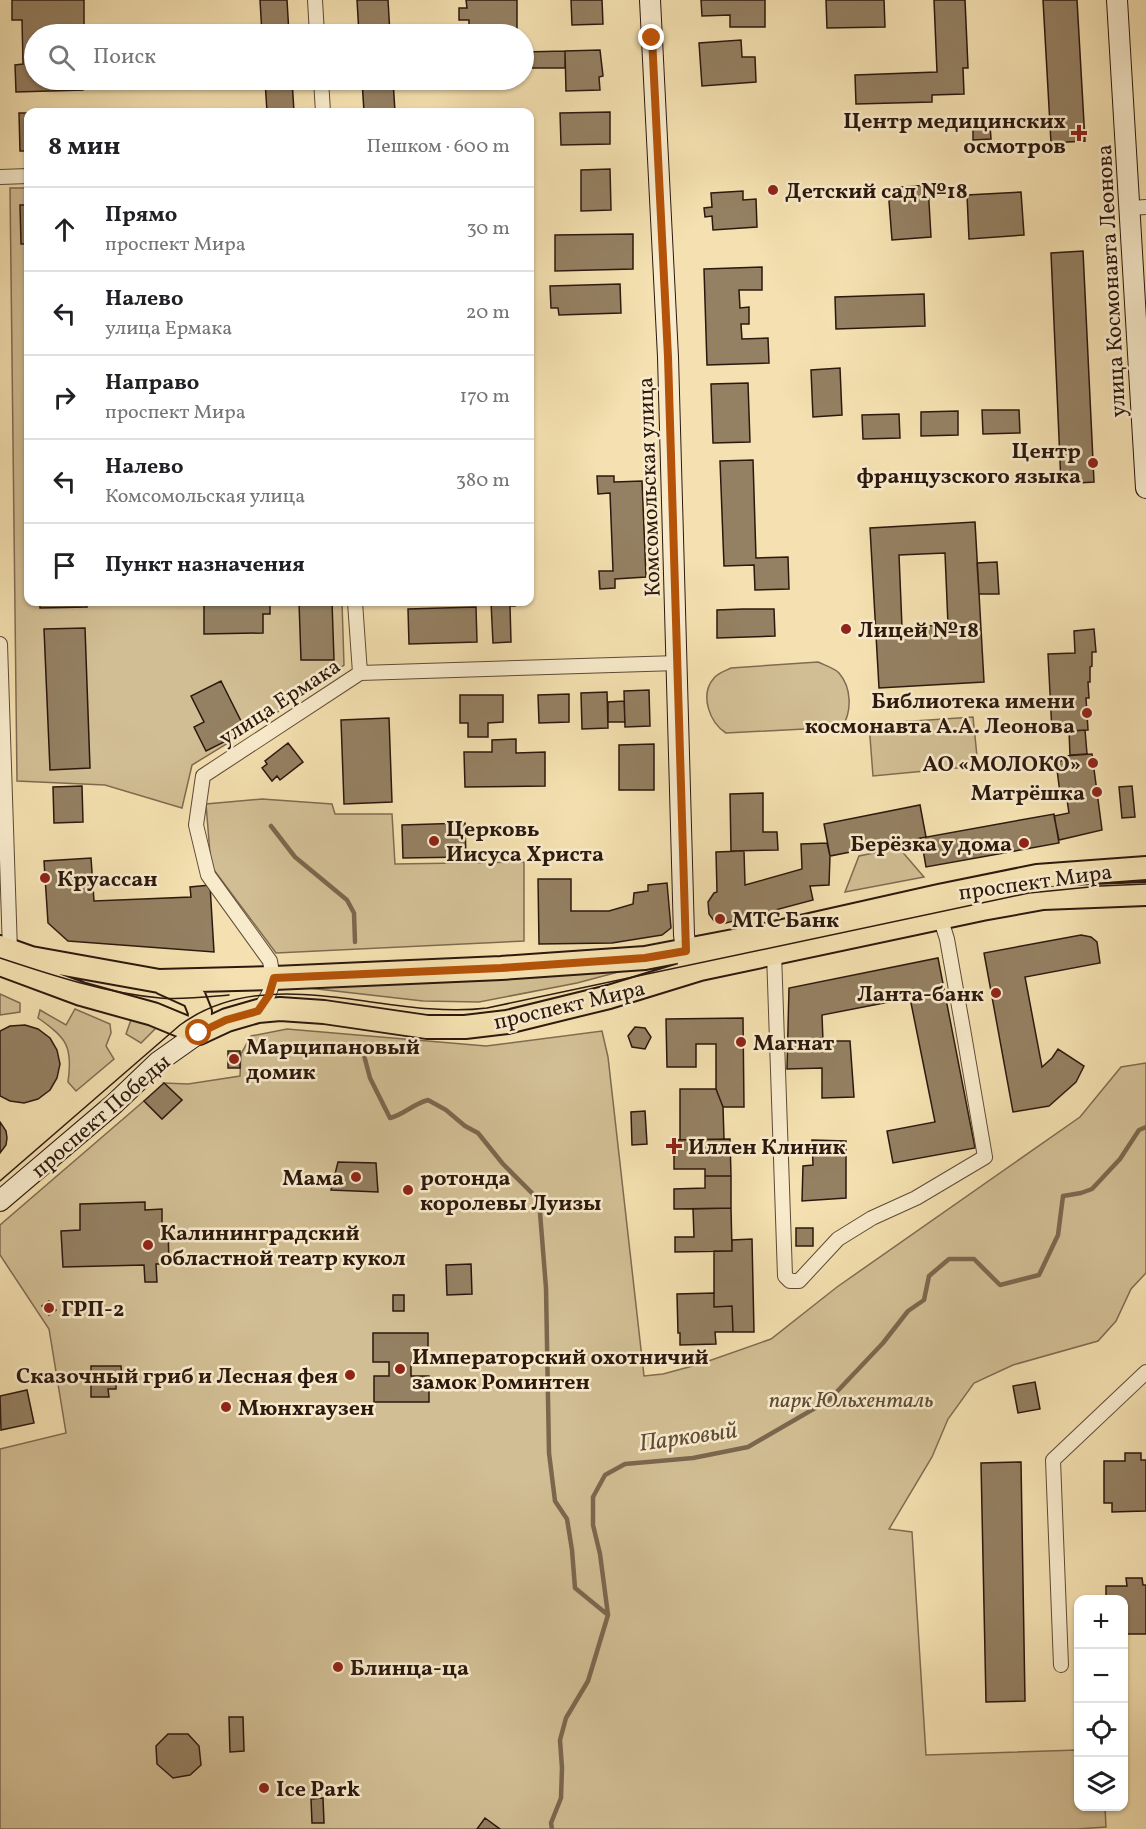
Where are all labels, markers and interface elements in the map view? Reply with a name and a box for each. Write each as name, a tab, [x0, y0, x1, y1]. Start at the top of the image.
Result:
search box	[24, 24, 534, 90]
route end	[638, 24, 664, 50]
icon: search	[45, 41, 78, 74]
text: Поиск	[93, 42, 156, 73]
place label: Центр медицинских осмотров	[843, 107, 1066, 163]
marker: Центр медицинских осмотров	[1070, 124, 1088, 142]
text: 8 мин	[48, 129, 120, 165]
text: Пешком · 600 m	[366, 133, 510, 161]
street label: улица Космонавта Леонова	[1090, 144, 1135, 418]
place label: Детский сад №18	[785, 177, 968, 208]
marker: Детский сад №18	[766, 183, 780, 197]
text: Прямо	[105, 200, 177, 231]
icon: ahead	[48, 213, 81, 246]
text: 30 m	[466, 215, 510, 243]
text: проспект Мира	[105, 231, 246, 259]
text: Налево	[105, 284, 184, 315]
icon: left	[48, 297, 81, 330]
text: 20 m	[466, 299, 510, 327]
text: улица Ермака	[105, 315, 232, 343]
text: Направо	[105, 368, 199, 399]
street label: Комсомольская улица	[631, 376, 670, 597]
icon: right	[48, 381, 81, 414]
text: 170 m	[460, 383, 510, 411]
text: проспект Мира	[105, 399, 246, 427]
place label: Центр французского языка	[856, 437, 1081, 493]
text: Налево	[105, 452, 184, 483]
marker: Центр французского языка	[1086, 456, 1100, 470]
icon: left	[48, 465, 81, 498]
text: 380 m	[456, 467, 510, 495]
text: Комсомольская улица	[105, 483, 305, 511]
icon: arrive	[48, 549, 81, 582]
text: Пункт назначения	[105, 550, 305, 581]
place label: Лицей №18	[858, 616, 979, 647]
marker: Лицей №18	[839, 622, 853, 636]
street label: улица Ермака	[213, 652, 347, 754]
place label: Библиотека имени космонавта А.А. Леонова	[805, 687, 1075, 743]
marker: Библиотека имени космонавта А.А. Леонова	[1080, 706, 1094, 720]
place label: АО «МОЛОКО»	[923, 750, 1081, 781]
marker: АО «МОЛОКО»	[1086, 756, 1100, 770]
place label: Матрёшка	[971, 779, 1085, 810]
marker: Матрёшка	[1090, 785, 1104, 799]
place label: Церковь Иисуса Христа	[446, 815, 604, 871]
place label: Берёзка у дома	[850, 830, 1012, 861]
marker: Церковь Иисуса Христа	[427, 834, 441, 848]
marker: Берёзка у дома	[1017, 836, 1031, 850]
street label: проспект Мира	[957, 857, 1114, 910]
place label: Круассан	[57, 865, 158, 896]
marker: Круассан	[38, 871, 52, 885]
place label: МТС Банк	[732, 906, 839, 937]
marker: МТС Банк	[713, 912, 727, 926]
street label: проспект Мира	[491, 974, 648, 1039]
place label: Ланта-банк	[857, 980, 984, 1011]
marker: Ланта-банк	[989, 986, 1003, 1000]
route start	[185, 1019, 211, 1045]
place label: Магнат	[753, 1029, 834, 1060]
place label: Марципановый домик	[246, 1033, 420, 1089]
marker: Магнат	[734, 1035, 748, 1049]
street label: проспект Победы	[25, 1048, 178, 1186]
marker: Марципановый домик	[227, 1052, 241, 1066]
place label: Иллен Клиник	[688, 1133, 846, 1164]
marker: Иллен Клиник	[665, 1137, 683, 1155]
place label: Мама	[282, 1164, 344, 1195]
place label: ротонда королевы Луизы	[420, 1164, 601, 1220]
marker: Мама	[349, 1170, 363, 1184]
marker: ротонда королевы Луизы	[401, 1183, 415, 1197]
place label: Калининградский областной театр кукол	[160, 1219, 406, 1275]
marker: Калининградский областной театр кукол	[141, 1238, 155, 1252]
place label: ГРП-2	[61, 1295, 124, 1326]
marker: ГРП-2	[42, 1301, 56, 1315]
place label: Императорский охотничий замок Роминтен	[412, 1343, 709, 1399]
place label: Сказочный гриб и Лесная фея	[16, 1362, 338, 1393]
marker: Императорский охотничий замок Роминтен	[393, 1362, 407, 1376]
marker: Сказочный гриб и Лесная фея	[343, 1368, 357, 1382]
park label: парк Юльхенталь	[769, 1386, 933, 1417]
place label: Мюнхгаузен	[238, 1394, 374, 1425]
marker: Мюнхгаузен	[219, 1400, 233, 1414]
water label: Парковый	[637, 1414, 740, 1462]
map controls	[1074, 1595, 1128, 1811]
button: +	[1074, 1595, 1128, 1649]
button: −	[1074, 1649, 1128, 1703]
place label: Блинца-ца	[350, 1654, 469, 1685]
marker: Блинца-ца	[331, 1660, 345, 1674]
button: locate	[1074, 1703, 1128, 1757]
button: layers	[1074, 1757, 1128, 1811]
place label: Ice Park	[276, 1775, 360, 1806]
marker: Ice Park	[257, 1781, 271, 1795]

